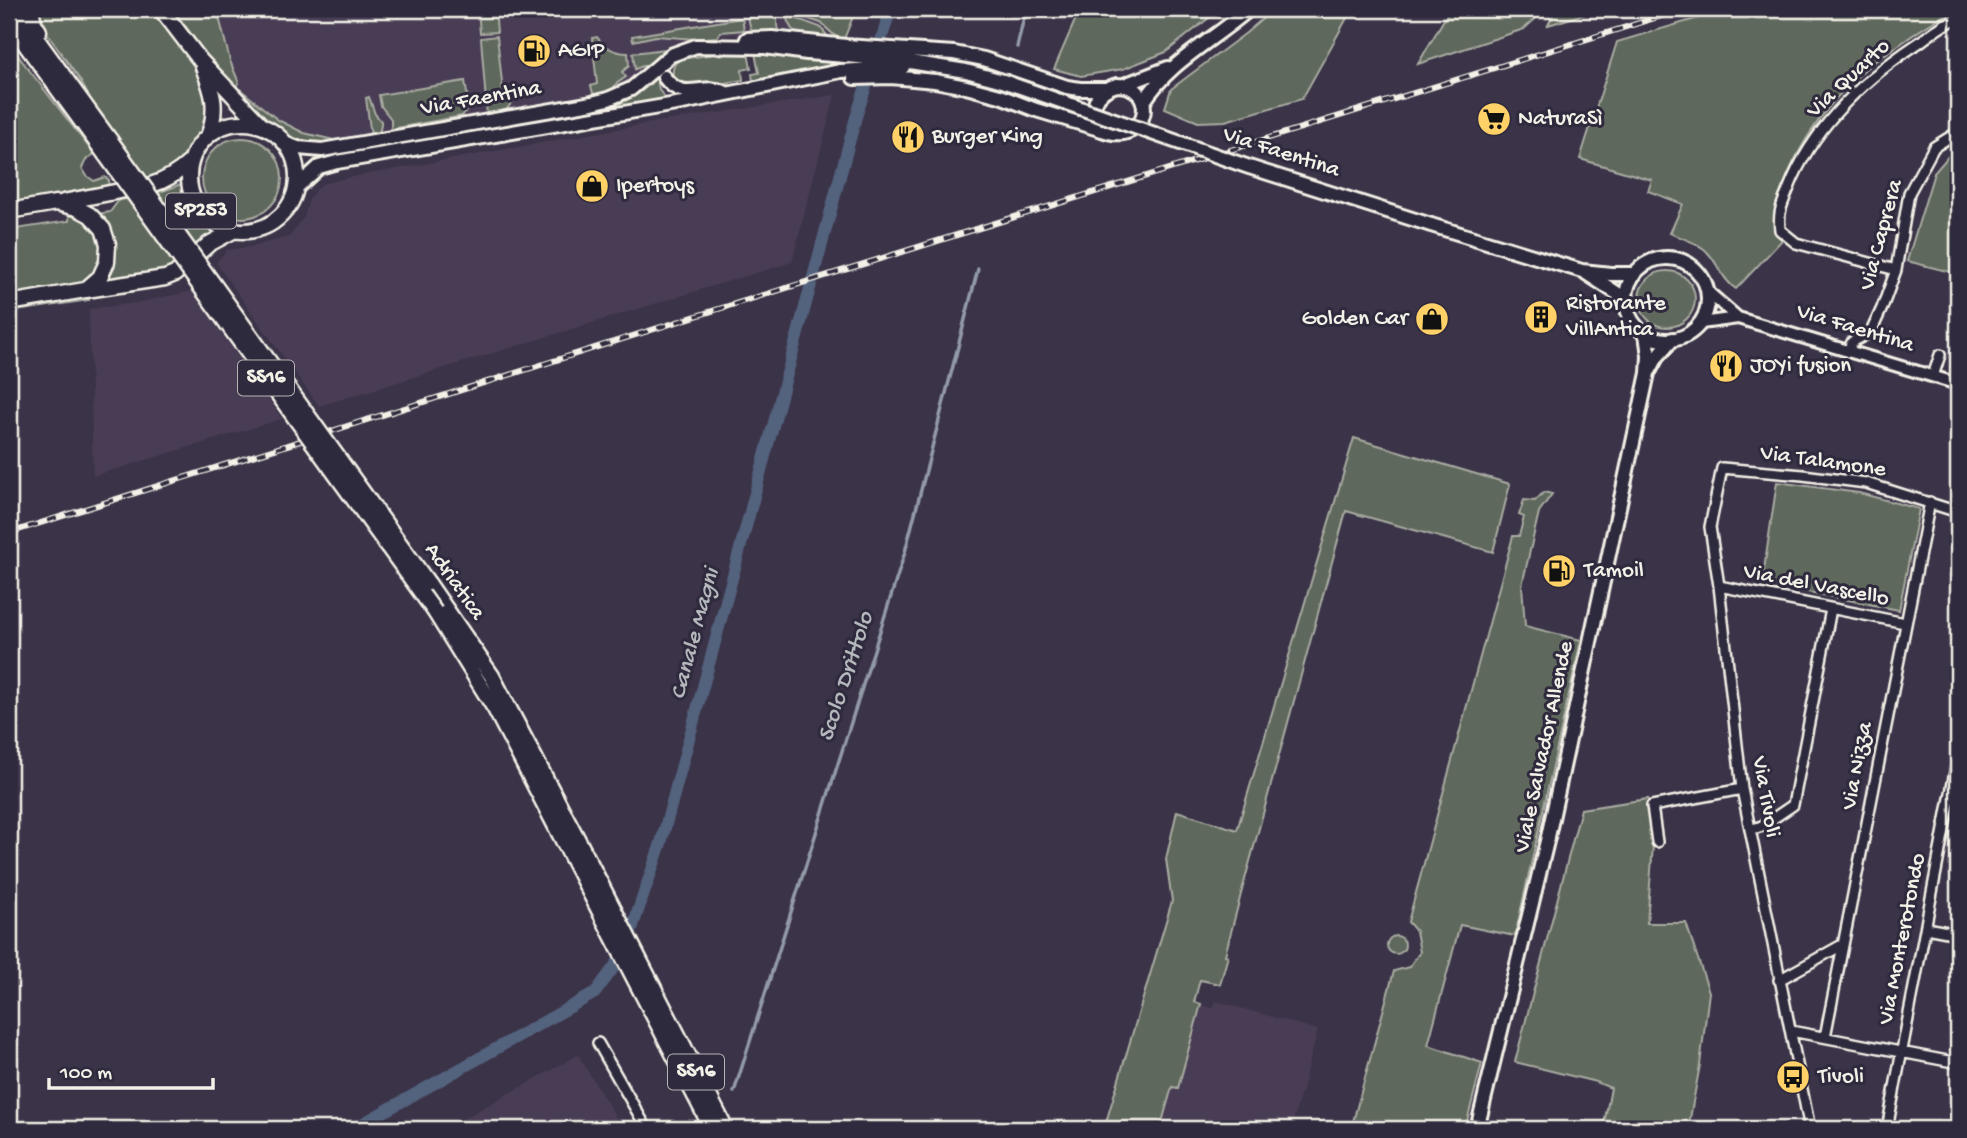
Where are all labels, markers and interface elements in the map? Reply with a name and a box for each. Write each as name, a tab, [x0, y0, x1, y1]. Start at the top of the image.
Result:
fuel station icon: AGIP	[515, 32, 553, 70]
street label: Via Quarto	[1801, 33, 1896, 125]
place label: AGIP	[558, 38, 605, 65]
street label: Via Faentina	[418, 75, 544, 123]
supermarket icon: NaturaSì	[1475, 100, 1513, 138]
place label: NaturaSì	[1518, 106, 1603, 133]
restaurant icon: Burger King	[889, 118, 927, 156]
street label: Via Faentina	[1218, 121, 1344, 185]
place label: Burger King	[931, 124, 1043, 151]
shop icon: Ipertoys	[573, 167, 611, 205]
place label: Ipertoys	[616, 173, 695, 200]
street label: Via Caprera	[1854, 176, 1910, 294]
road number: SP253	[166, 194, 236, 228]
place label: Ristorante VillAntica	[1565, 291, 1667, 344]
building icon: Ristorante VillAntica	[1522, 298, 1560, 336]
street label: Via Faentina	[1792, 298, 1918, 360]
shop icon: Golden Car	[1413, 300, 1451, 338]
place label: Golden Car	[1301, 306, 1410, 333]
restaurant icon: JOYi fusion	[1707, 347, 1745, 385]
place label: JOYi fusion	[1750, 353, 1851, 380]
road number: SS16	[238, 360, 294, 396]
street label: Via Talamone	[1757, 440, 1889, 484]
street label: Adriatica	[418, 538, 491, 627]
fuel station icon: Tamoil	[1540, 552, 1578, 590]
place label: Tamoil	[1582, 558, 1644, 585]
street label: Via del Vascello	[1740, 558, 1891, 613]
water label: Canale Magni	[665, 563, 728, 703]
water label: Scolo Drittolo	[812, 607, 882, 745]
street label: Viale Salvador Allende	[1509, 638, 1581, 856]
street label: Via Nizza	[1836, 719, 1880, 813]
street label: Via Tivoli	[1744, 753, 1785, 840]
street label: Via Monterotondo	[1873, 851, 1933, 1028]
scale bar	[49, 1047, 214, 1091]
road number: SS16	[668, 1054, 724, 1090]
bus stop icon: Tivoli	[1774, 1058, 1812, 1096]
text: 100 m	[59, 1062, 112, 1087]
place label: Tivoli	[1816, 1064, 1864, 1091]

